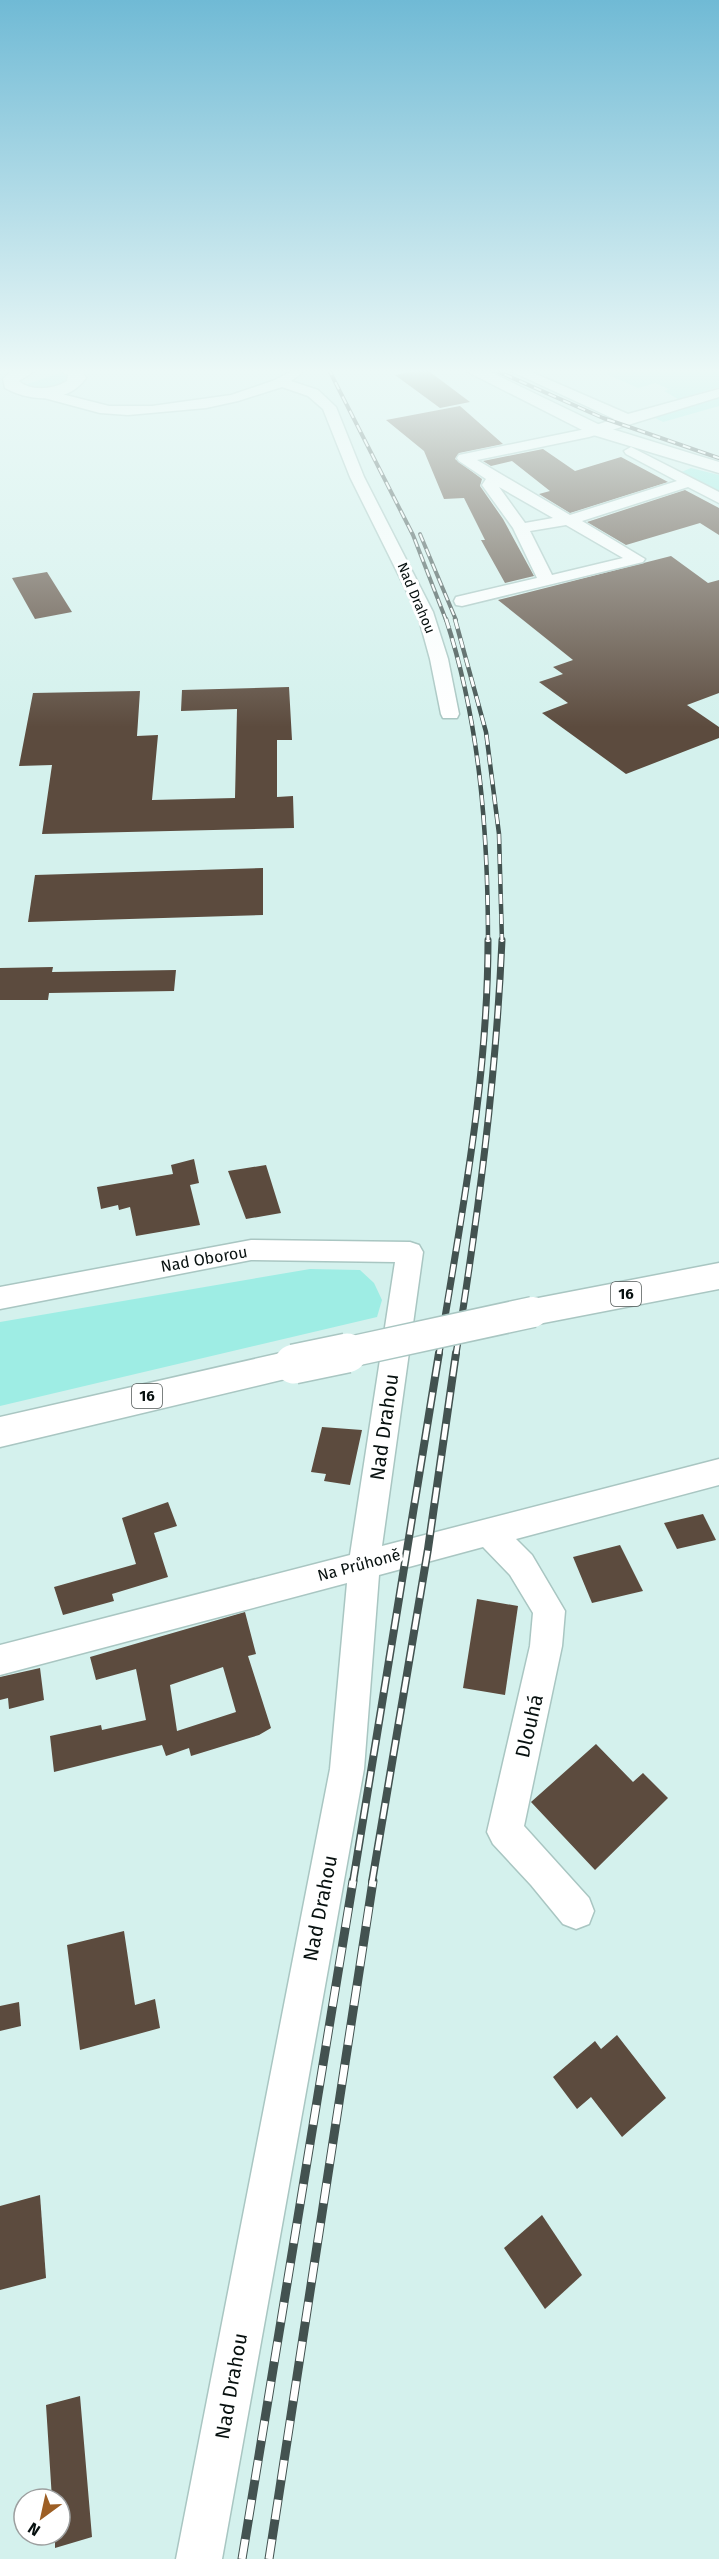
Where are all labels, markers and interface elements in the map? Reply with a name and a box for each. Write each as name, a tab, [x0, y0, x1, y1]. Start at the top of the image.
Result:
street label: Nad Drahou	[393, 560, 439, 636]
street label: Nad Oborou	[159, 1242, 249, 1276]
road number: 16	[611, 1282, 641, 1306]
street label: Nad Drahou	[365, 1372, 403, 1482]
road number: 16	[132, 1384, 162, 1408]
street label: Na Průhoně	[315, 1545, 403, 1585]
street label: Dlouhá	[510, 1692, 548, 1760]
street label: Nad Drahou	[298, 1853, 342, 1963]
street label: Nad Drahou	[210, 2331, 252, 2441]
north arrow	[12, 2487, 72, 2547]
text: N	[24, 2518, 44, 2540]

